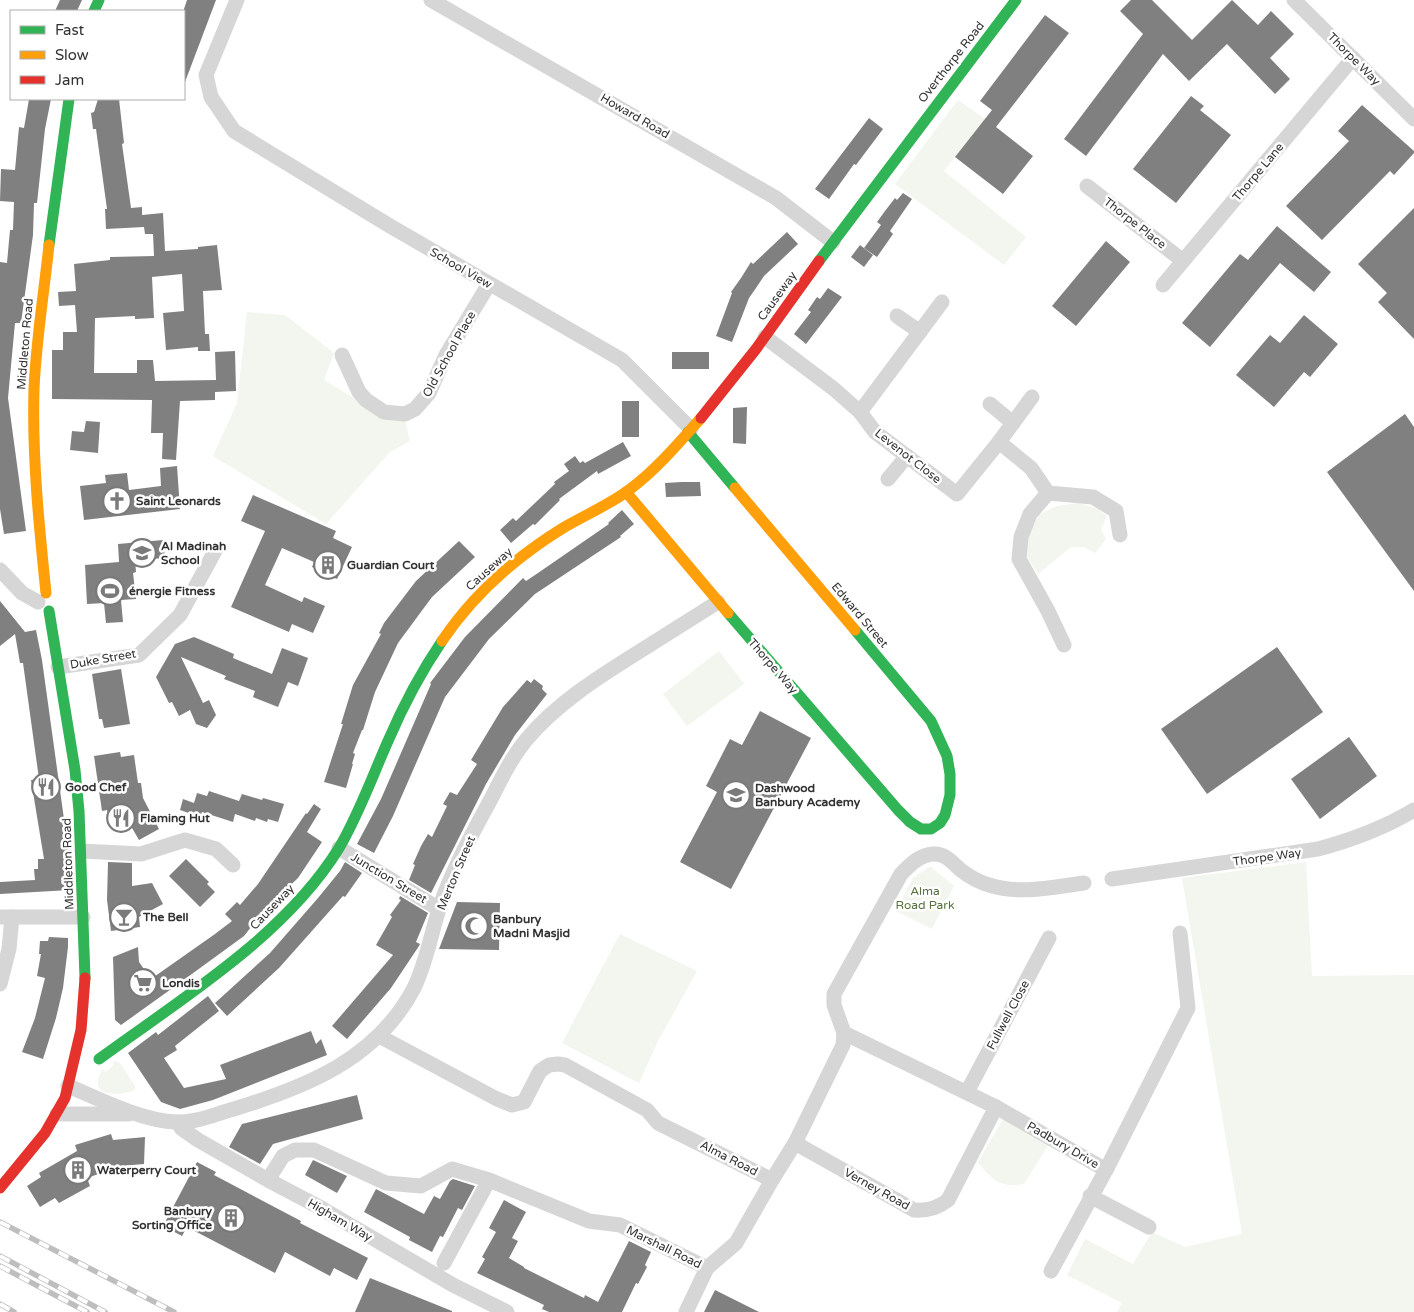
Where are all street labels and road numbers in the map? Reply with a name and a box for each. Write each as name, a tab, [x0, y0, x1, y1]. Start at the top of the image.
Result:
street label: Overthorpe Road	[915, 19, 987, 105]
street label: Thorpe Way	[1325, 30, 1384, 89]
street label: Howard Road	[598, 91, 672, 141]
street label: Thorpe Lane	[1230, 140, 1287, 204]
street label: Thorpe Place	[1101, 194, 1169, 252]
street label: School View	[428, 245, 495, 292]
street label: Causeway	[754, 268, 800, 323]
street label: Middleton Road	[14, 298, 36, 390]
street label: Old School Place	[420, 308, 478, 399]
street label: Levenot Close	[872, 426, 944, 486]
street label: Causeway	[463, 544, 515, 593]
street label: Edward Street	[829, 580, 892, 651]
street label: Thorpe Way	[745, 635, 801, 697]
street label: Duke Street	[69, 646, 138, 672]
street label: Middleton Road	[59, 818, 77, 910]
street label: Merton Street	[434, 833, 478, 912]
street label: Thorpe Way	[1232, 845, 1303, 869]
street label: Junction Street	[348, 850, 430, 906]
street label: Causeway	[247, 881, 297, 932]
street label: Fullwell Close	[984, 978, 1032, 1052]
street label: Padbury Drive	[1025, 1119, 1102, 1171]
street label: Alma Road	[698, 1137, 760, 1179]
street label: Verney Road	[842, 1165, 912, 1213]
street label: Higham Way	[305, 1196, 375, 1244]
street label: Marshall Road	[624, 1223, 704, 1271]

